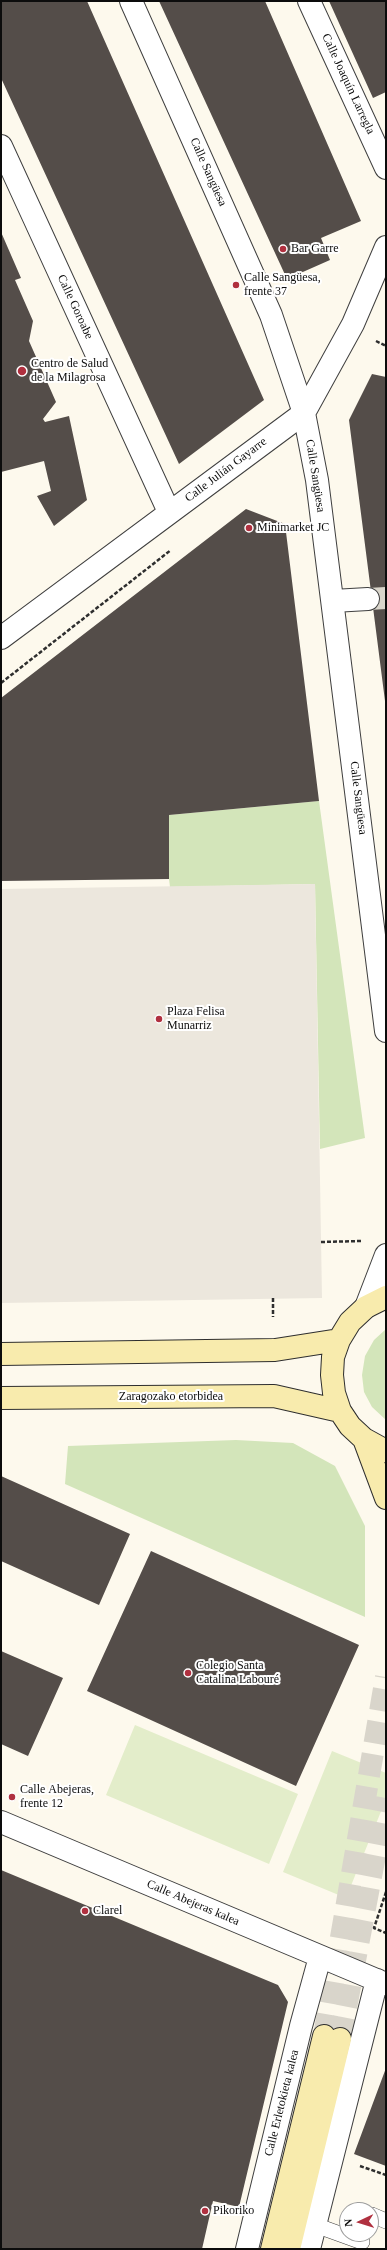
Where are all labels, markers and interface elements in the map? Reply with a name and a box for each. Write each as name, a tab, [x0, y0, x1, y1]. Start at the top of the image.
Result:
street label: Calle Joaquín Larregla	[318, 31, 378, 137]
street label: Calle Sangüesa	[186, 135, 230, 209]
place label: Bar Garre	[291, 242, 339, 256]
marker: Bar Garre	[278, 244, 288, 254]
place label: Calle Sangüesa, frente 37	[244, 271, 321, 299]
street label: Calle Goroabe	[54, 272, 96, 342]
marker: Calle Sangüesa, frente 37	[231, 280, 241, 290]
place label: Centro de Salud de la Milagrosa	[31, 357, 108, 385]
marker: Centro de Salud de la Milagrosa	[16, 365, 28, 377]
street label: Calle Julián Gayarre	[182, 435, 270, 505]
street label: Calle Sangüesa	[302, 439, 328, 513]
place label: Minimarket JC	[257, 521, 329, 535]
marker: Minimarket JC	[244, 523, 254, 533]
street label: Calle Sangüesa	[346, 761, 370, 835]
place label: Plaza Felisa Munarriz	[167, 1005, 225, 1033]
marker: Plaza Felisa Munarriz	[154, 1014, 164, 1024]
street label: Zaragozako etorbidea	[119, 1390, 223, 1404]
place label: Colegio Santa Catalina Labouré	[196, 1659, 279, 1687]
marker: Colegio Santa Catalina Labouré	[183, 1668, 193, 1678]
place label: Calle Abejeras, frente 12	[20, 1783, 94, 1811]
marker: Calle Abejeras, frente 12	[7, 1792, 17, 1802]
street label: Calle Abejeras kalea	[144, 1877, 242, 1929]
place label: Clarel	[93, 1904, 122, 1918]
marker: Clarel	[80, 1906, 90, 1916]
street label: Calle Erletokieta kalea	[262, 2048, 302, 2158]
north arrow	[339, 2202, 379, 2242]
place label: Pikoriko	[213, 2204, 254, 2218]
marker: Pikoriko	[200, 2206, 210, 2216]
text: N	[342, 2218, 354, 2227]

